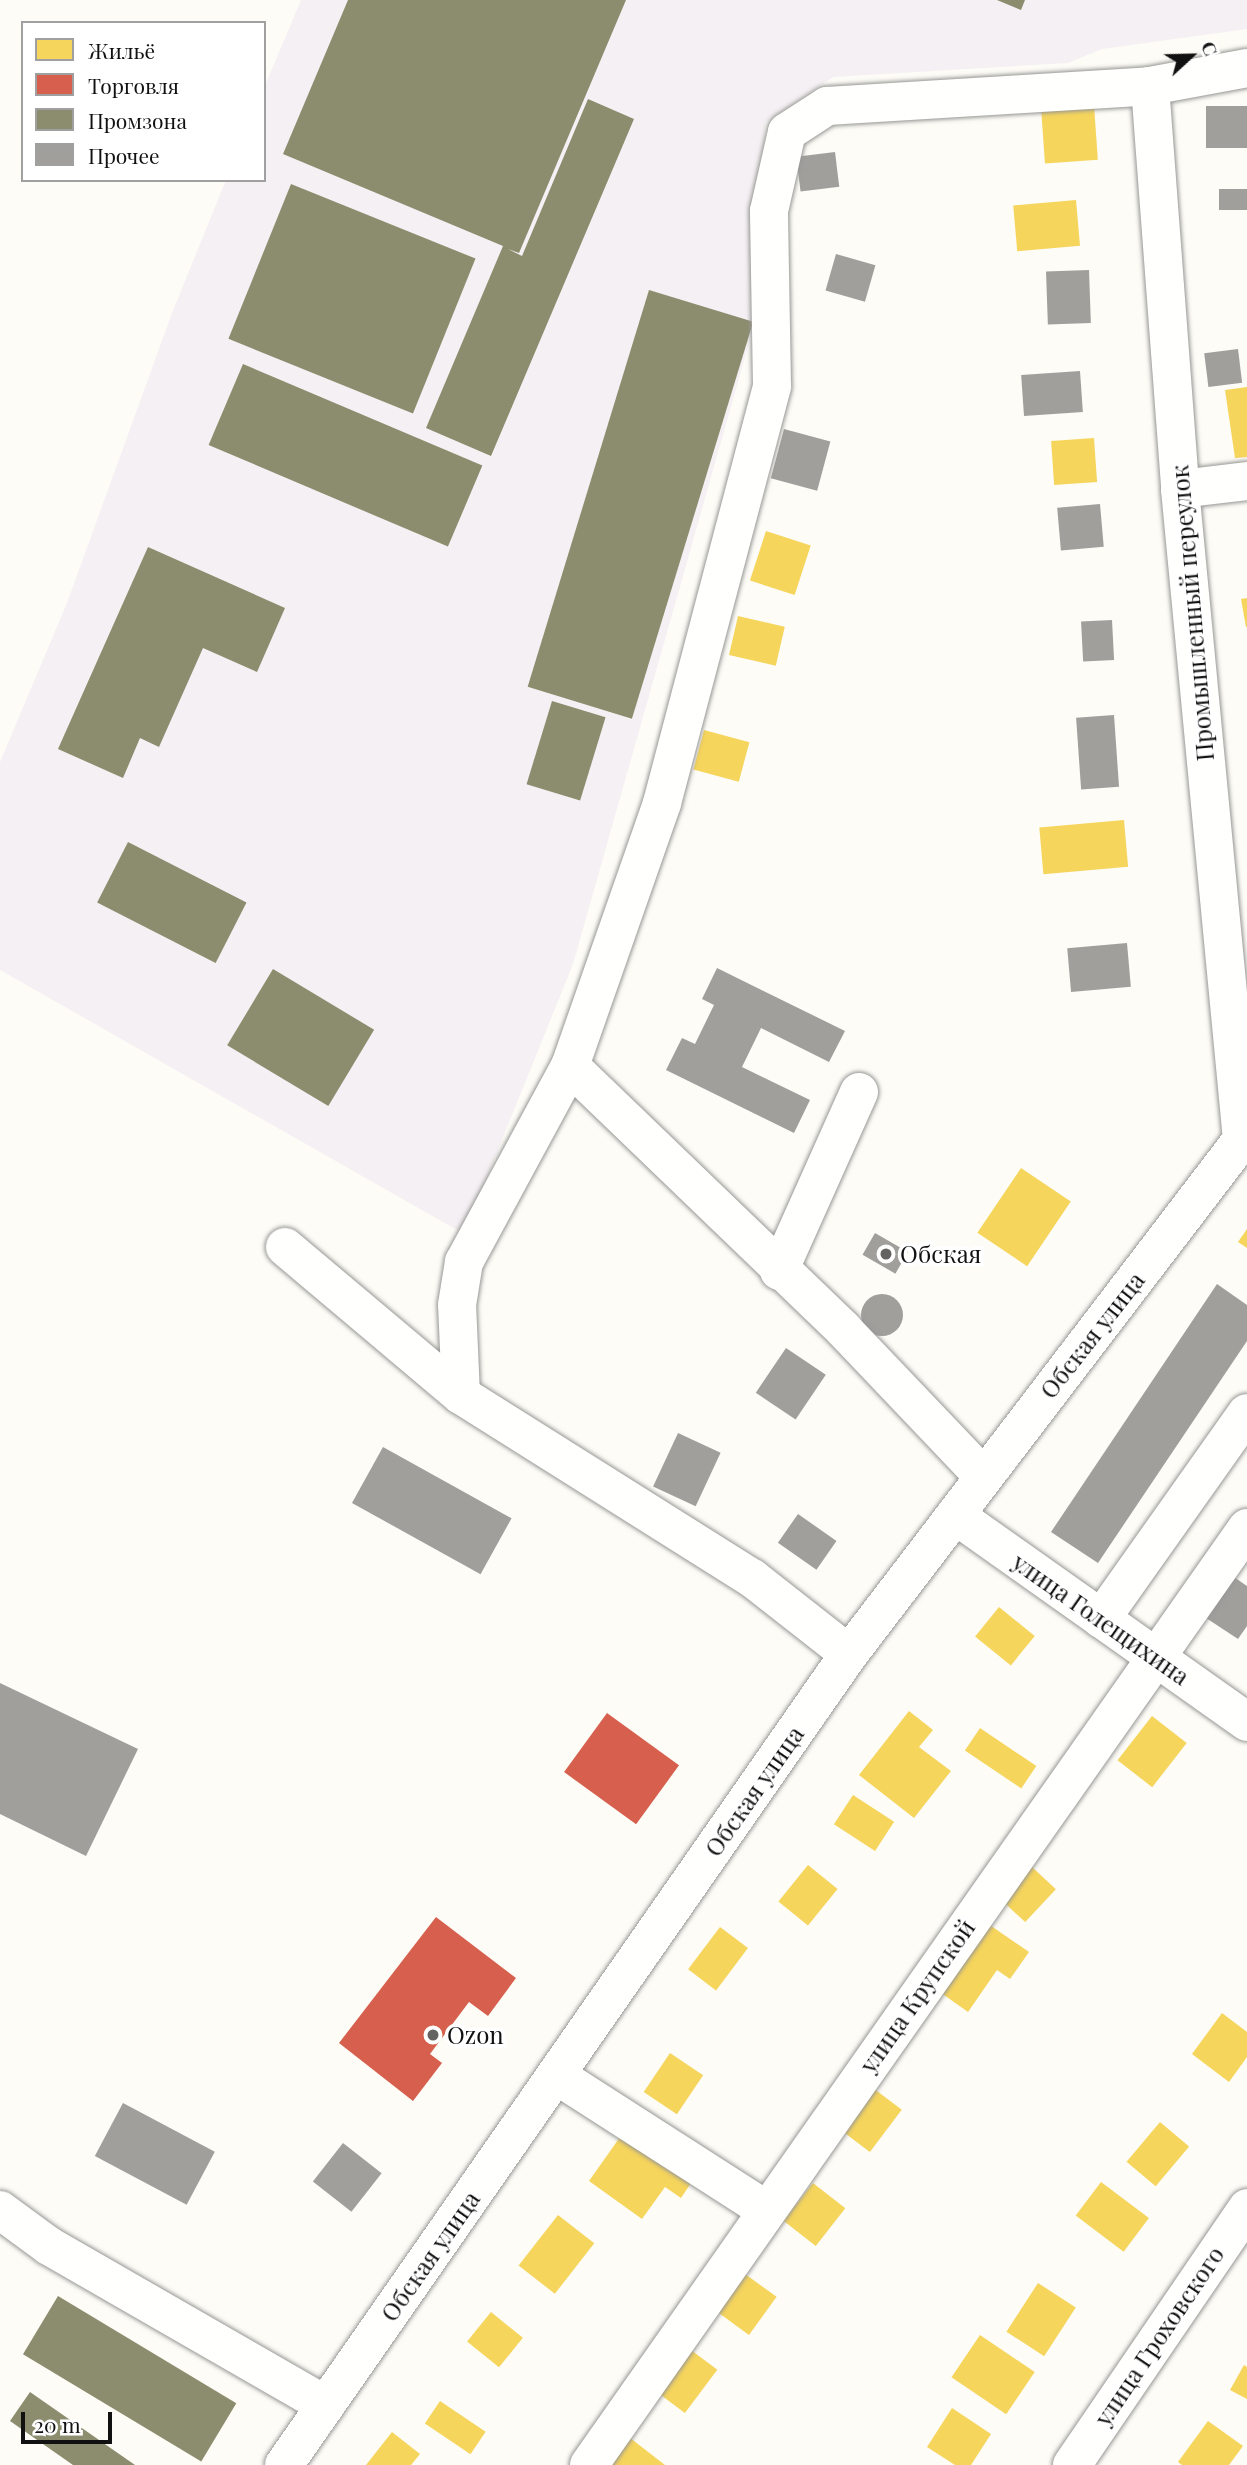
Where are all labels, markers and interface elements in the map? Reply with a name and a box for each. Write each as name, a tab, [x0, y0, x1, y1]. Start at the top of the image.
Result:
legend	[21, 21, 266, 182]
north arrow	[1156, 21, 1226, 91]
text: Жильё	[88, 36, 155, 64]
text: С	[1196, 37, 1225, 59]
text: Торговля	[88, 71, 179, 99]
text: Промзона	[88, 106, 187, 134]
text: Прочее	[88, 141, 160, 169]
street label: Промышленный переулок	[1165, 464, 1219, 762]
place label: Обская	[900, 1240, 981, 1268]
marker: Обская	[878, 1246, 894, 1262]
street label: Обская улица	[1034, 1266, 1150, 1404]
street label: улица Голещихина	[1007, 1547, 1195, 1691]
street label: Обская улица	[699, 1720, 809, 1862]
street label: улица Крупской	[853, 1914, 981, 2078]
place label: Ozon	[447, 2021, 504, 2049]
marker: Ozon	[425, 2027, 441, 2043]
street label: Обская улица	[375, 2185, 485, 2327]
street label: улица Гроховского	[1088, 2241, 1230, 2431]
scale bar	[24, 2398, 116, 2442]
text: 20 m	[34, 2410, 81, 2438]

